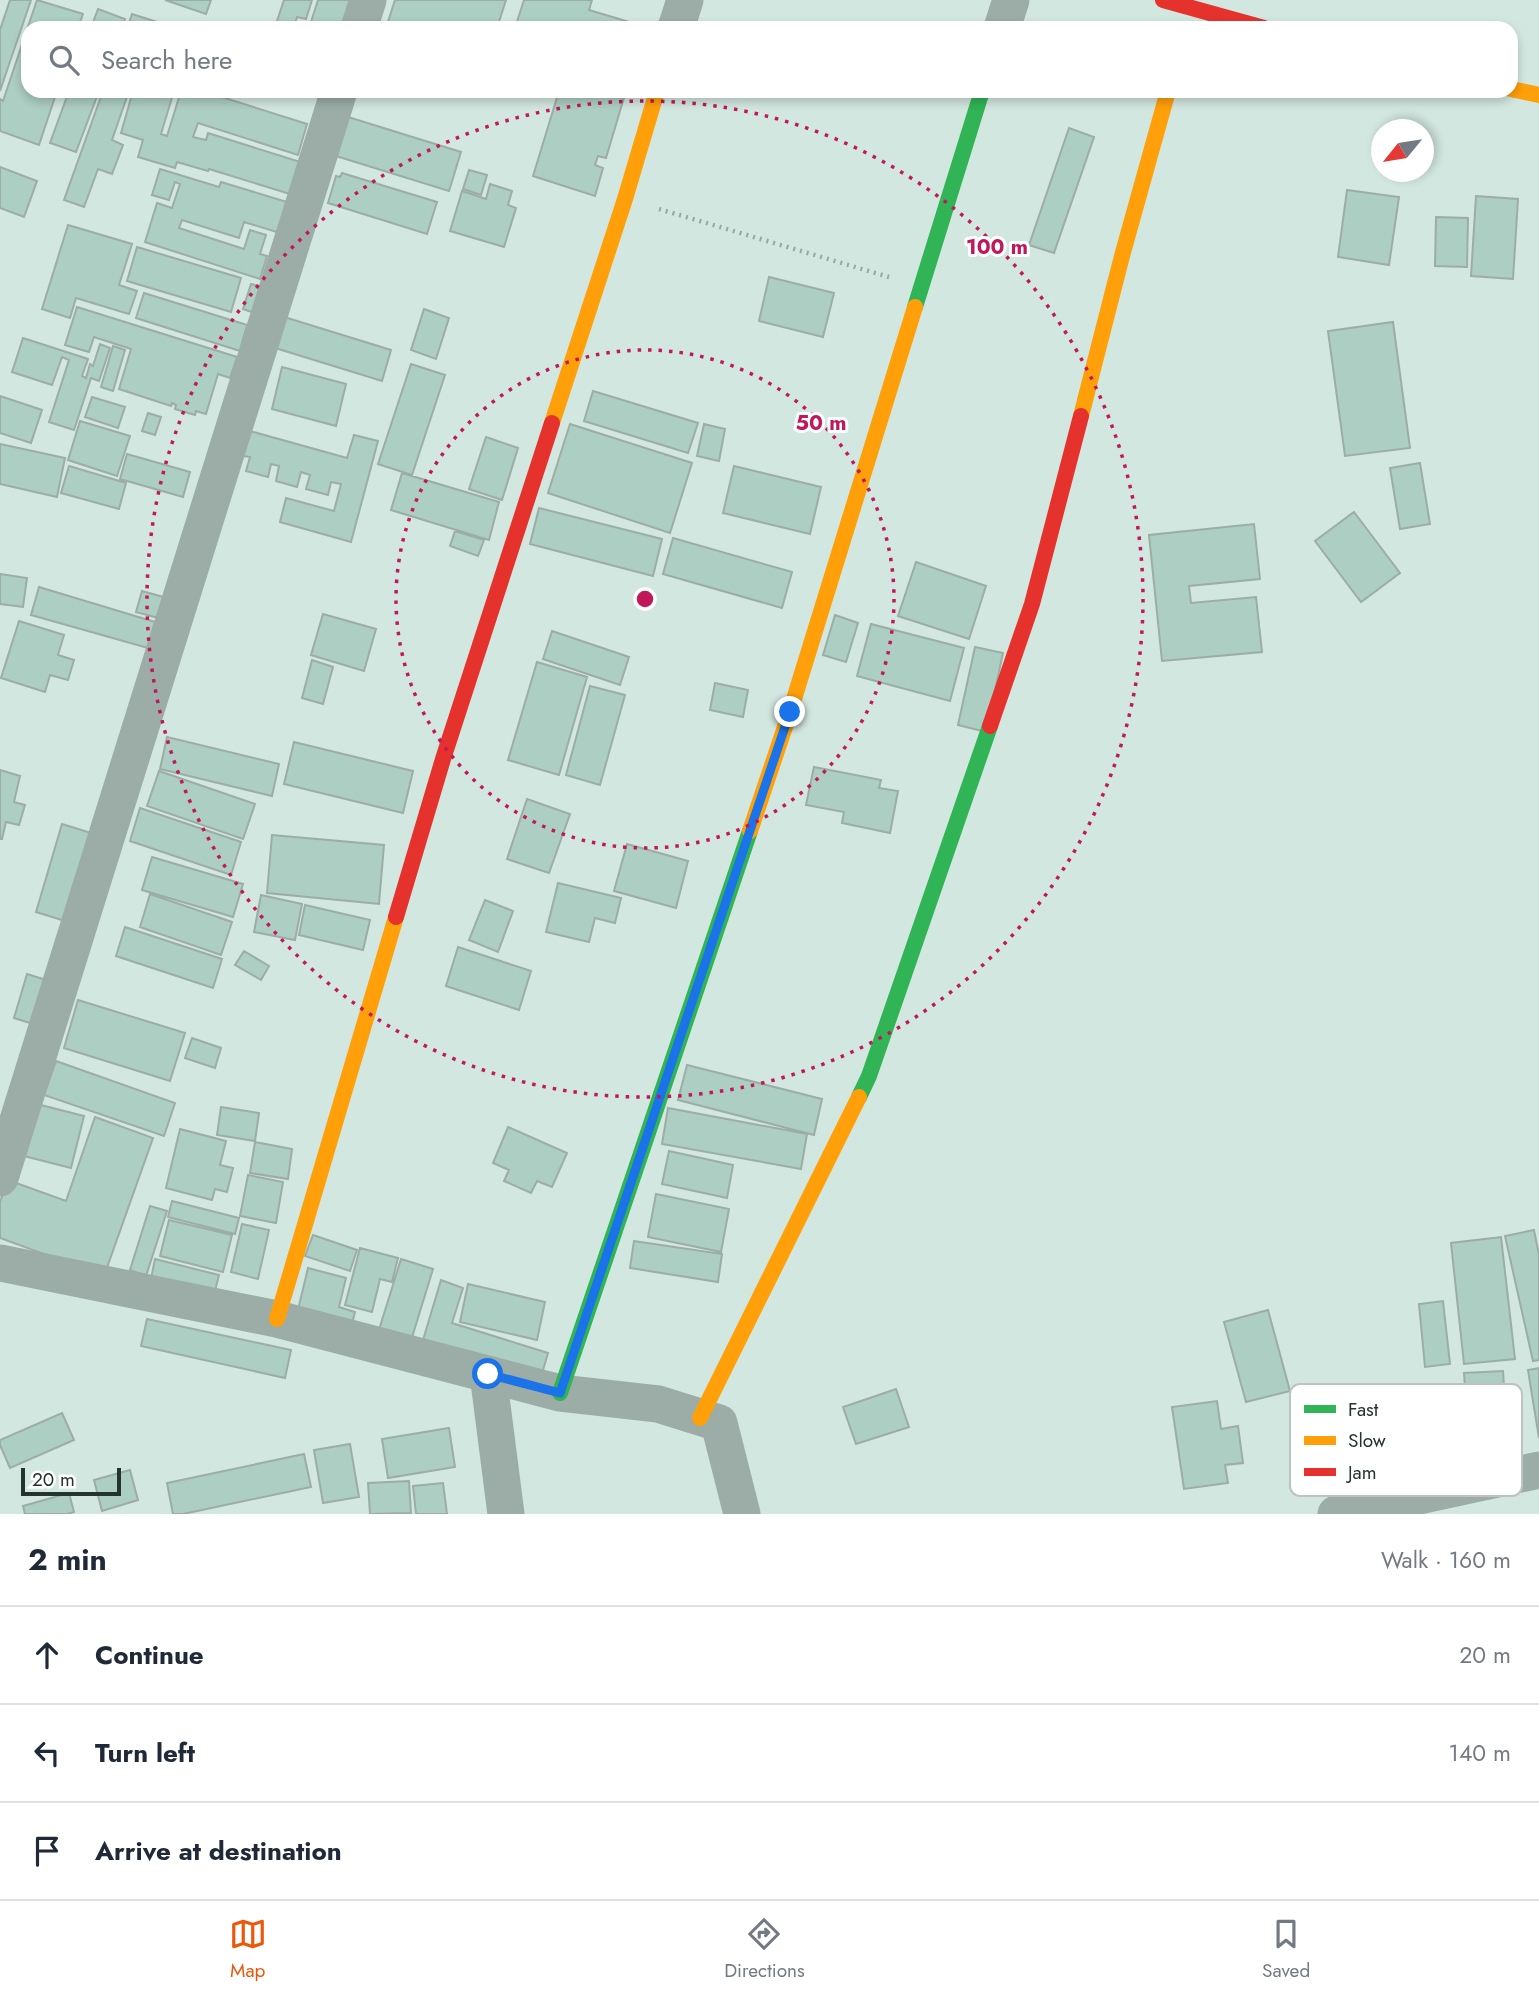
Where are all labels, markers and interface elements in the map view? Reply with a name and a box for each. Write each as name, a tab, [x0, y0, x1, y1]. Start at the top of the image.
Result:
search box	[21, 21, 1518, 98]
icon: search	[45, 41, 83, 79]
text: Search here	[101, 41, 233, 79]
north arrow	[1371, 119, 1434, 182]
text: 100 m	[966, 232, 1028, 262]
text: 50 m	[796, 408, 846, 438]
centre of rings	[633, 587, 657, 611]
route end	[774, 696, 805, 727]
route start	[472, 1358, 503, 1389]
legend	[1290, 1384, 1522, 1496]
text: Fast	[1348, 1396, 1379, 1423]
text: Slow	[1348, 1427, 1386, 1454]
text: Jam	[1345, 1459, 1377, 1486]
scale bar	[21, 1465, 121, 1497]
text: 20 m	[32, 1466, 75, 1493]
text: 2 min	[28, 1538, 107, 1581]
text: Walk · 160 m	[1381, 1543, 1511, 1577]
icon: ahead	[28, 1636, 66, 1674]
text: Continue	[95, 1636, 204, 1674]
text: 20 m	[1459, 1638, 1511, 1672]
icon: left	[28, 1734, 66, 1772]
text: Turn left	[95, 1734, 195, 1772]
text: 140 m	[1449, 1736, 1511, 1770]
icon: arrive	[28, 1832, 66, 1870]
text: Arrive at destination	[95, 1832, 342, 1870]
tab: Map	[229, 1915, 267, 1984]
tab: Directions	[724, 1915, 805, 1984]
tab: Saved	[1262, 1915, 1310, 1984]

